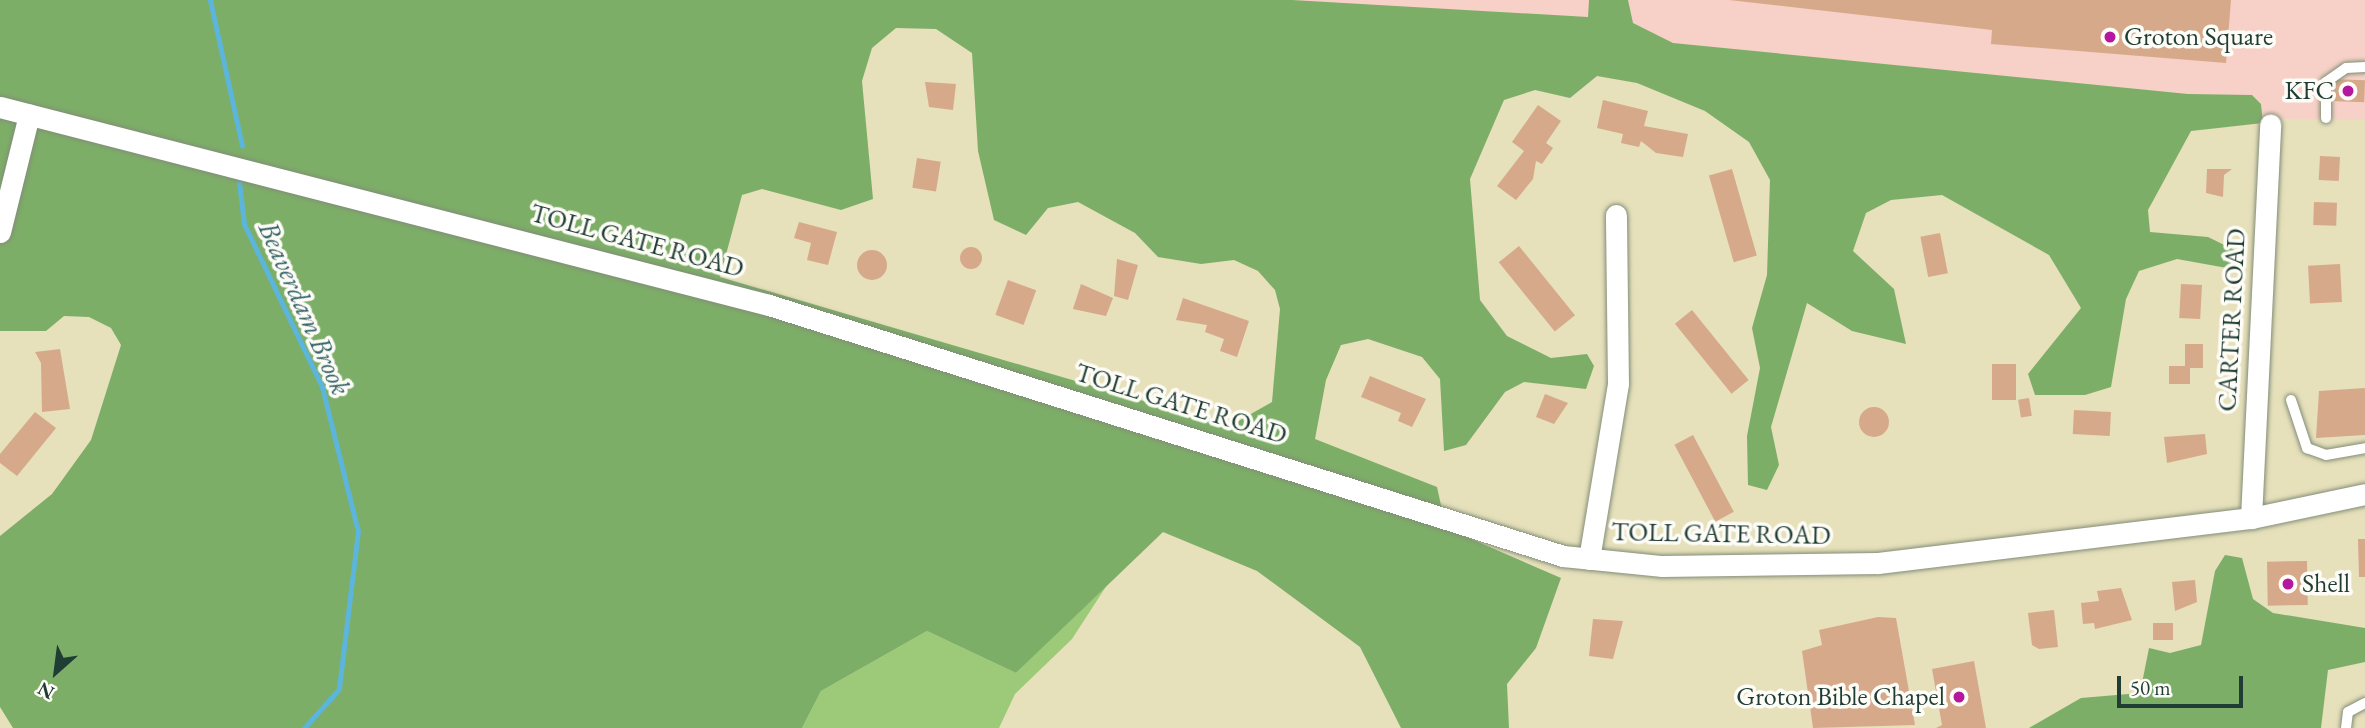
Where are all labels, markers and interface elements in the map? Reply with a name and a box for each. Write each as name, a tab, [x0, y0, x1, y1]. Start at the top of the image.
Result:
place label: Groton Square	[2124, 21, 2273, 53]
marker: Groton Square	[2102, 29, 2118, 45]
place label: KFC	[2285, 75, 2334, 107]
marker: KFC	[2340, 83, 2356, 99]
street label: TOLL GATE ROAD	[527, 198, 747, 284]
water label: Beaverdam Brook	[252, 216, 358, 400]
street label: CARTER ROAD	[2212, 228, 2252, 412]
street label: TOLL GATE ROAD	[1072, 357, 1290, 451]
street label: TOLL GATE ROAD	[1611, 516, 1831, 552]
place label: Shell	[2302, 568, 2350, 600]
marker: Shell	[2280, 576, 2296, 592]
north arrow	[21, 637, 91, 707]
scale bar	[2120, 662, 2246, 706]
text: 50 m	[2130, 674, 2171, 701]
text: N	[33, 676, 59, 706]
place label: Groton Bible Chapel	[1736, 681, 1945, 713]
marker: Groton Bible Chapel	[1951, 689, 1967, 705]

